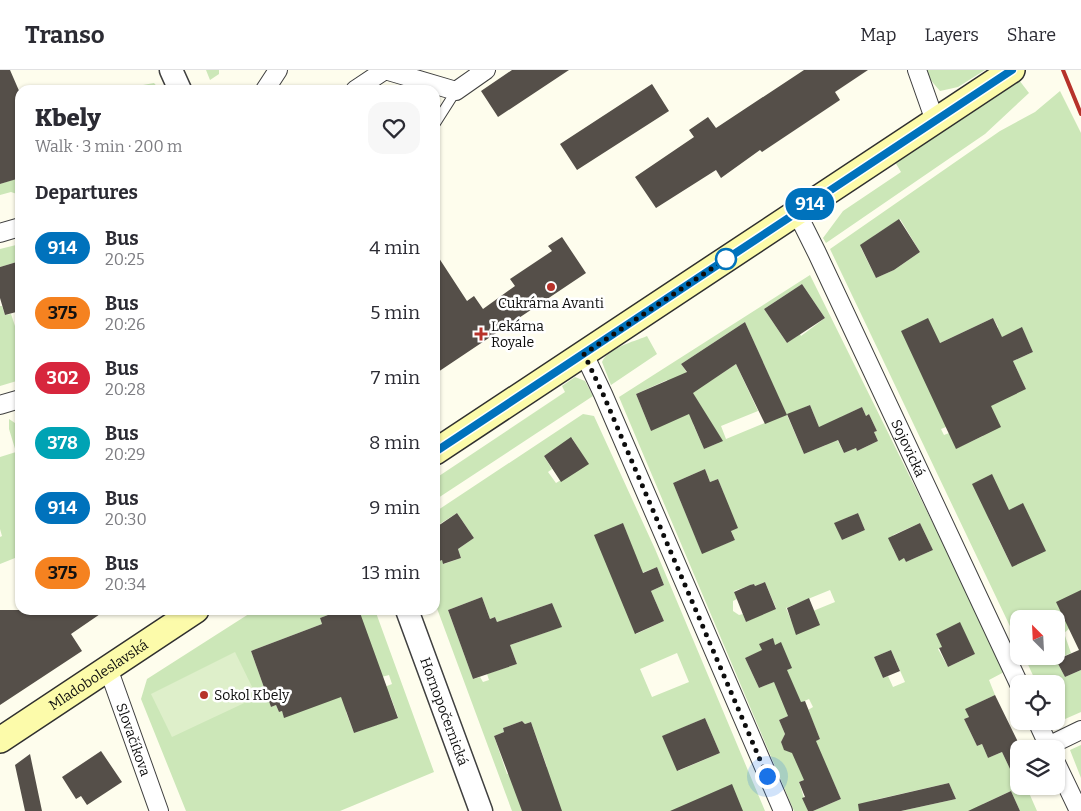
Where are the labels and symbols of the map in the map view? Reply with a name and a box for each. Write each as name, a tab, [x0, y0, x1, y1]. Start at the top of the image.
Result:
line badge: 914	[781, 188, 839, 220]
unlabelled marker	[715, 248, 737, 270]
marker: Cukrárna Avanti	[545, 281, 557, 293]
place label: Cukrárna Avanti	[498, 295, 604, 312]
place label: Lekárna Royale	[491, 318, 544, 351]
marker: Lekárna Royale	[475, 328, 487, 340]
street label: Sojovická	[888, 416, 929, 480]
north arrow	[1010, 610, 1065, 665]
street label: Mladoboleslavská	[46, 636, 151, 714]
street label: Hornopočernická	[417, 655, 472, 768]
place label: Sokol Kbely	[214, 687, 290, 704]
marker: Sokol Kbely	[198, 689, 210, 701]
street label: Slovačíkova	[113, 701, 154, 779]
your location	[755, 764, 780, 789]

